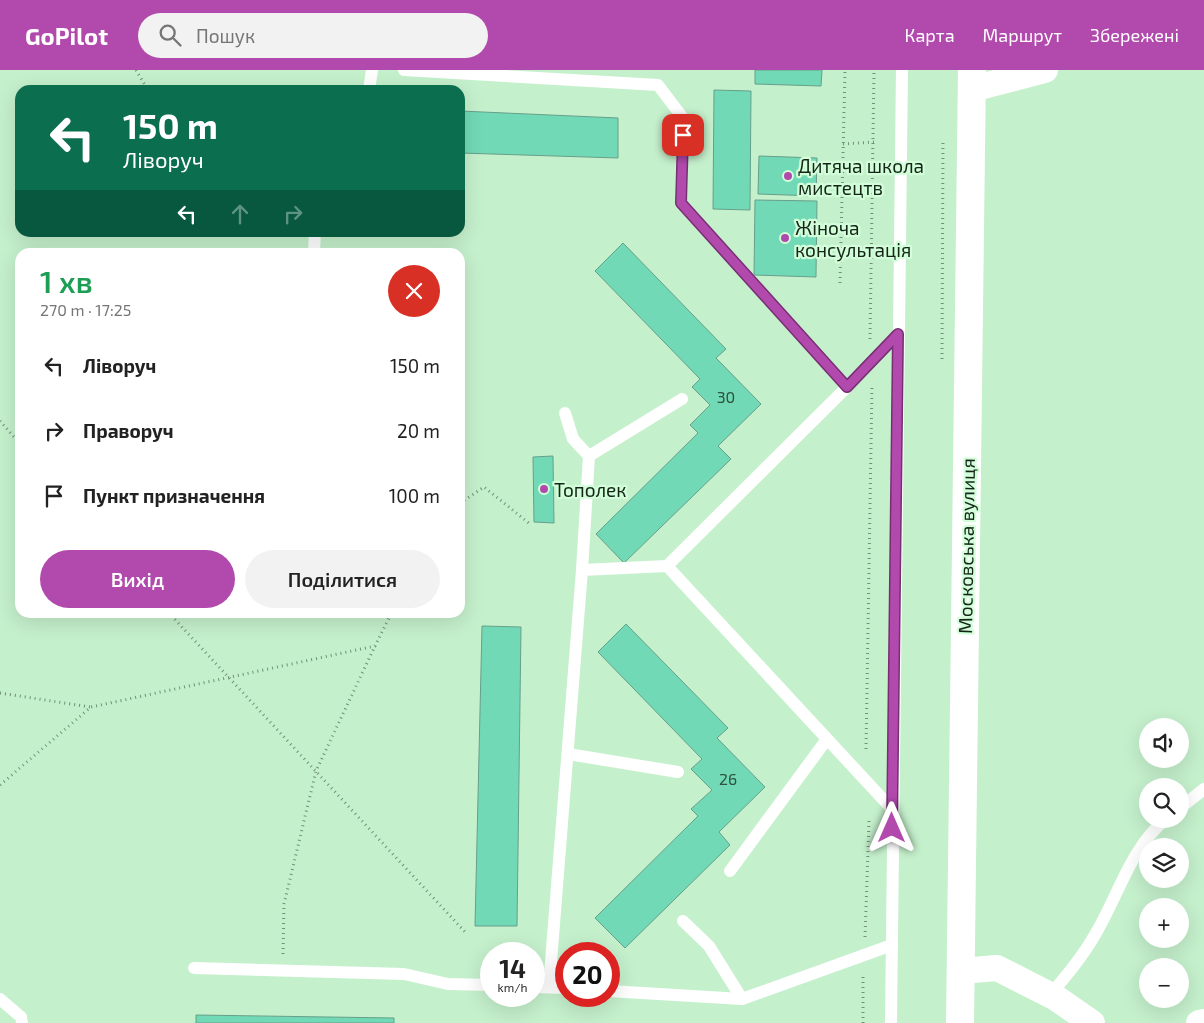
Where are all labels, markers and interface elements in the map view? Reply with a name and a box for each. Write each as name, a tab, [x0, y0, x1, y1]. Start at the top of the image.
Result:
search box	[138, 13, 488, 58]
text: GoPilot	[25, 21, 108, 50]
icon: search	[156, 21, 184, 49]
text: Пошук	[196, 24, 255, 47]
text: Карта	[905, 24, 955, 46]
text: Маршрут	[983, 24, 1062, 46]
text: Збережені	[1090, 24, 1179, 46]
text: 150 m	[123, 104, 218, 146]
icon: left	[40, 105, 105, 170]
pin	[662, 114, 704, 156]
icon: arrive	[669, 121, 697, 149]
text: Ліворуч	[123, 146, 204, 172]
place label: Дитяча школа мистецтв	[798, 154, 924, 199]
marker: Дитяча школа мистецтв	[782, 170, 794, 182]
icon: left	[173, 200, 201, 228]
icon: ahead	[226, 200, 254, 228]
icon: right	[279, 200, 307, 228]
place label: Жіноча консультація	[795, 216, 911, 262]
marker: Жіноча консультація	[779, 232, 791, 244]
text: 1 хв	[40, 263, 93, 299]
button: close	[388, 265, 440, 317]
text: 270 m · 17:25	[40, 300, 131, 319]
icon: left	[40, 352, 68, 380]
text: Ліворуч	[83, 354, 156, 377]
text: 150 m	[390, 354, 440, 377]
house number: 30	[717, 387, 735, 406]
icon: right	[40, 417, 68, 445]
text: Праворуч	[83, 419, 174, 442]
text: 20 m	[397, 419, 440, 442]
street label: Московська вулиця	[953, 458, 980, 634]
place label: Тополек	[554, 478, 627, 501]
icon: arrive	[40, 482, 68, 510]
marker: Тополек	[538, 483, 550, 495]
text: Пункт призначення	[83, 484, 265, 507]
text: 100 m	[389, 484, 440, 507]
button: Вихід	[40, 550, 235, 608]
button: Поділитися	[245, 550, 440, 608]
map controls	[1139, 718, 1189, 1008]
button: sound	[1139, 718, 1189, 768]
house number: 26	[719, 769, 737, 788]
button: search	[1139, 778, 1189, 828]
position arrow	[865, 801, 917, 853]
button: layers	[1139, 838, 1189, 888]
button: +	[1139, 898, 1189, 948]
speed limit sign: 20	[555, 942, 620, 1007]
text: 14	[499, 953, 526, 983]
button: −	[1139, 958, 1189, 1008]
text: km/h	[498, 980, 527, 994]

